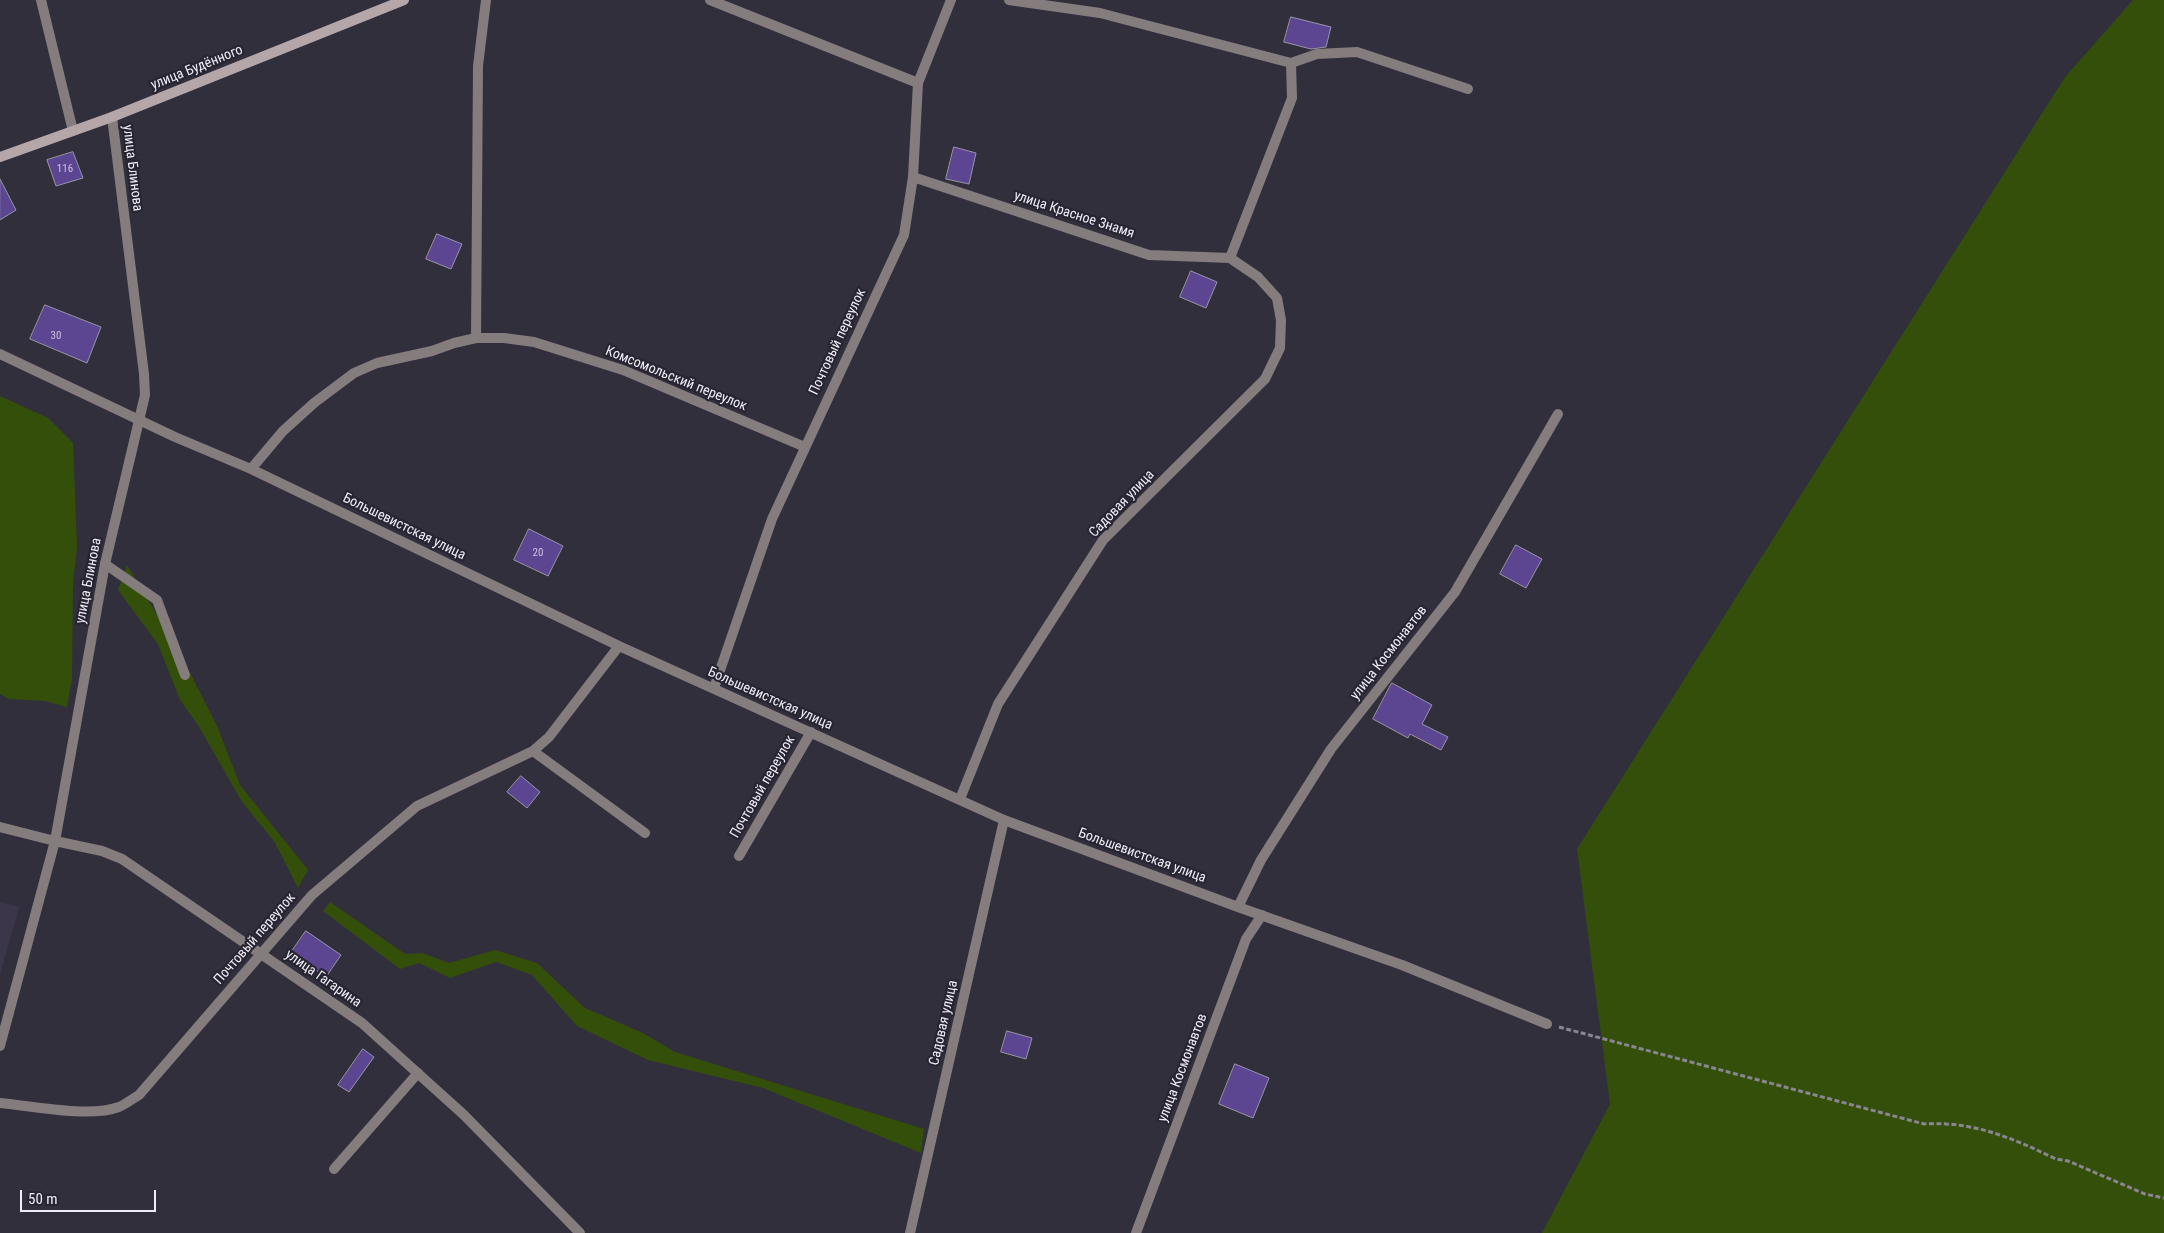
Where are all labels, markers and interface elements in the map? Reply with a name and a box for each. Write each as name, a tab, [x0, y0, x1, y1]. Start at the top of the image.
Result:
street label: улица Будённого	[149, 42, 245, 94]
street label: улица Блинова	[118, 124, 146, 212]
house number: 116	[57, 162, 73, 176]
street label: улица Красное Знамя	[1012, 188, 1136, 242]
street label: Почтовый переулок	[806, 286, 870, 398]
house number: 30	[51, 329, 61, 343]
street label: Комсомольский переулок	[603, 343, 749, 415]
street label: Садовая улица	[1086, 467, 1158, 541]
street label: Большевистская улица	[340, 490, 468, 564]
street label: улица Блинова	[72, 537, 106, 625]
house number: 20	[533, 546, 543, 560]
street label: улица Космонавтов	[1347, 603, 1431, 703]
street label: Большевистская улица	[705, 664, 835, 734]
street label: Почтовый переулок	[727, 733, 799, 841]
street label: Большевистская улица	[1076, 825, 1208, 887]
street label: Почтовый переулок	[211, 890, 299, 988]
street label: улица Гагарина	[282, 947, 364, 1011]
street label: Садовая улица	[926, 979, 962, 1067]
street label: улица Космонавтов	[1155, 1011, 1211, 1125]
scale bar	[22, 1180, 159, 1212]
text: 50 m	[28, 1190, 58, 1208]

